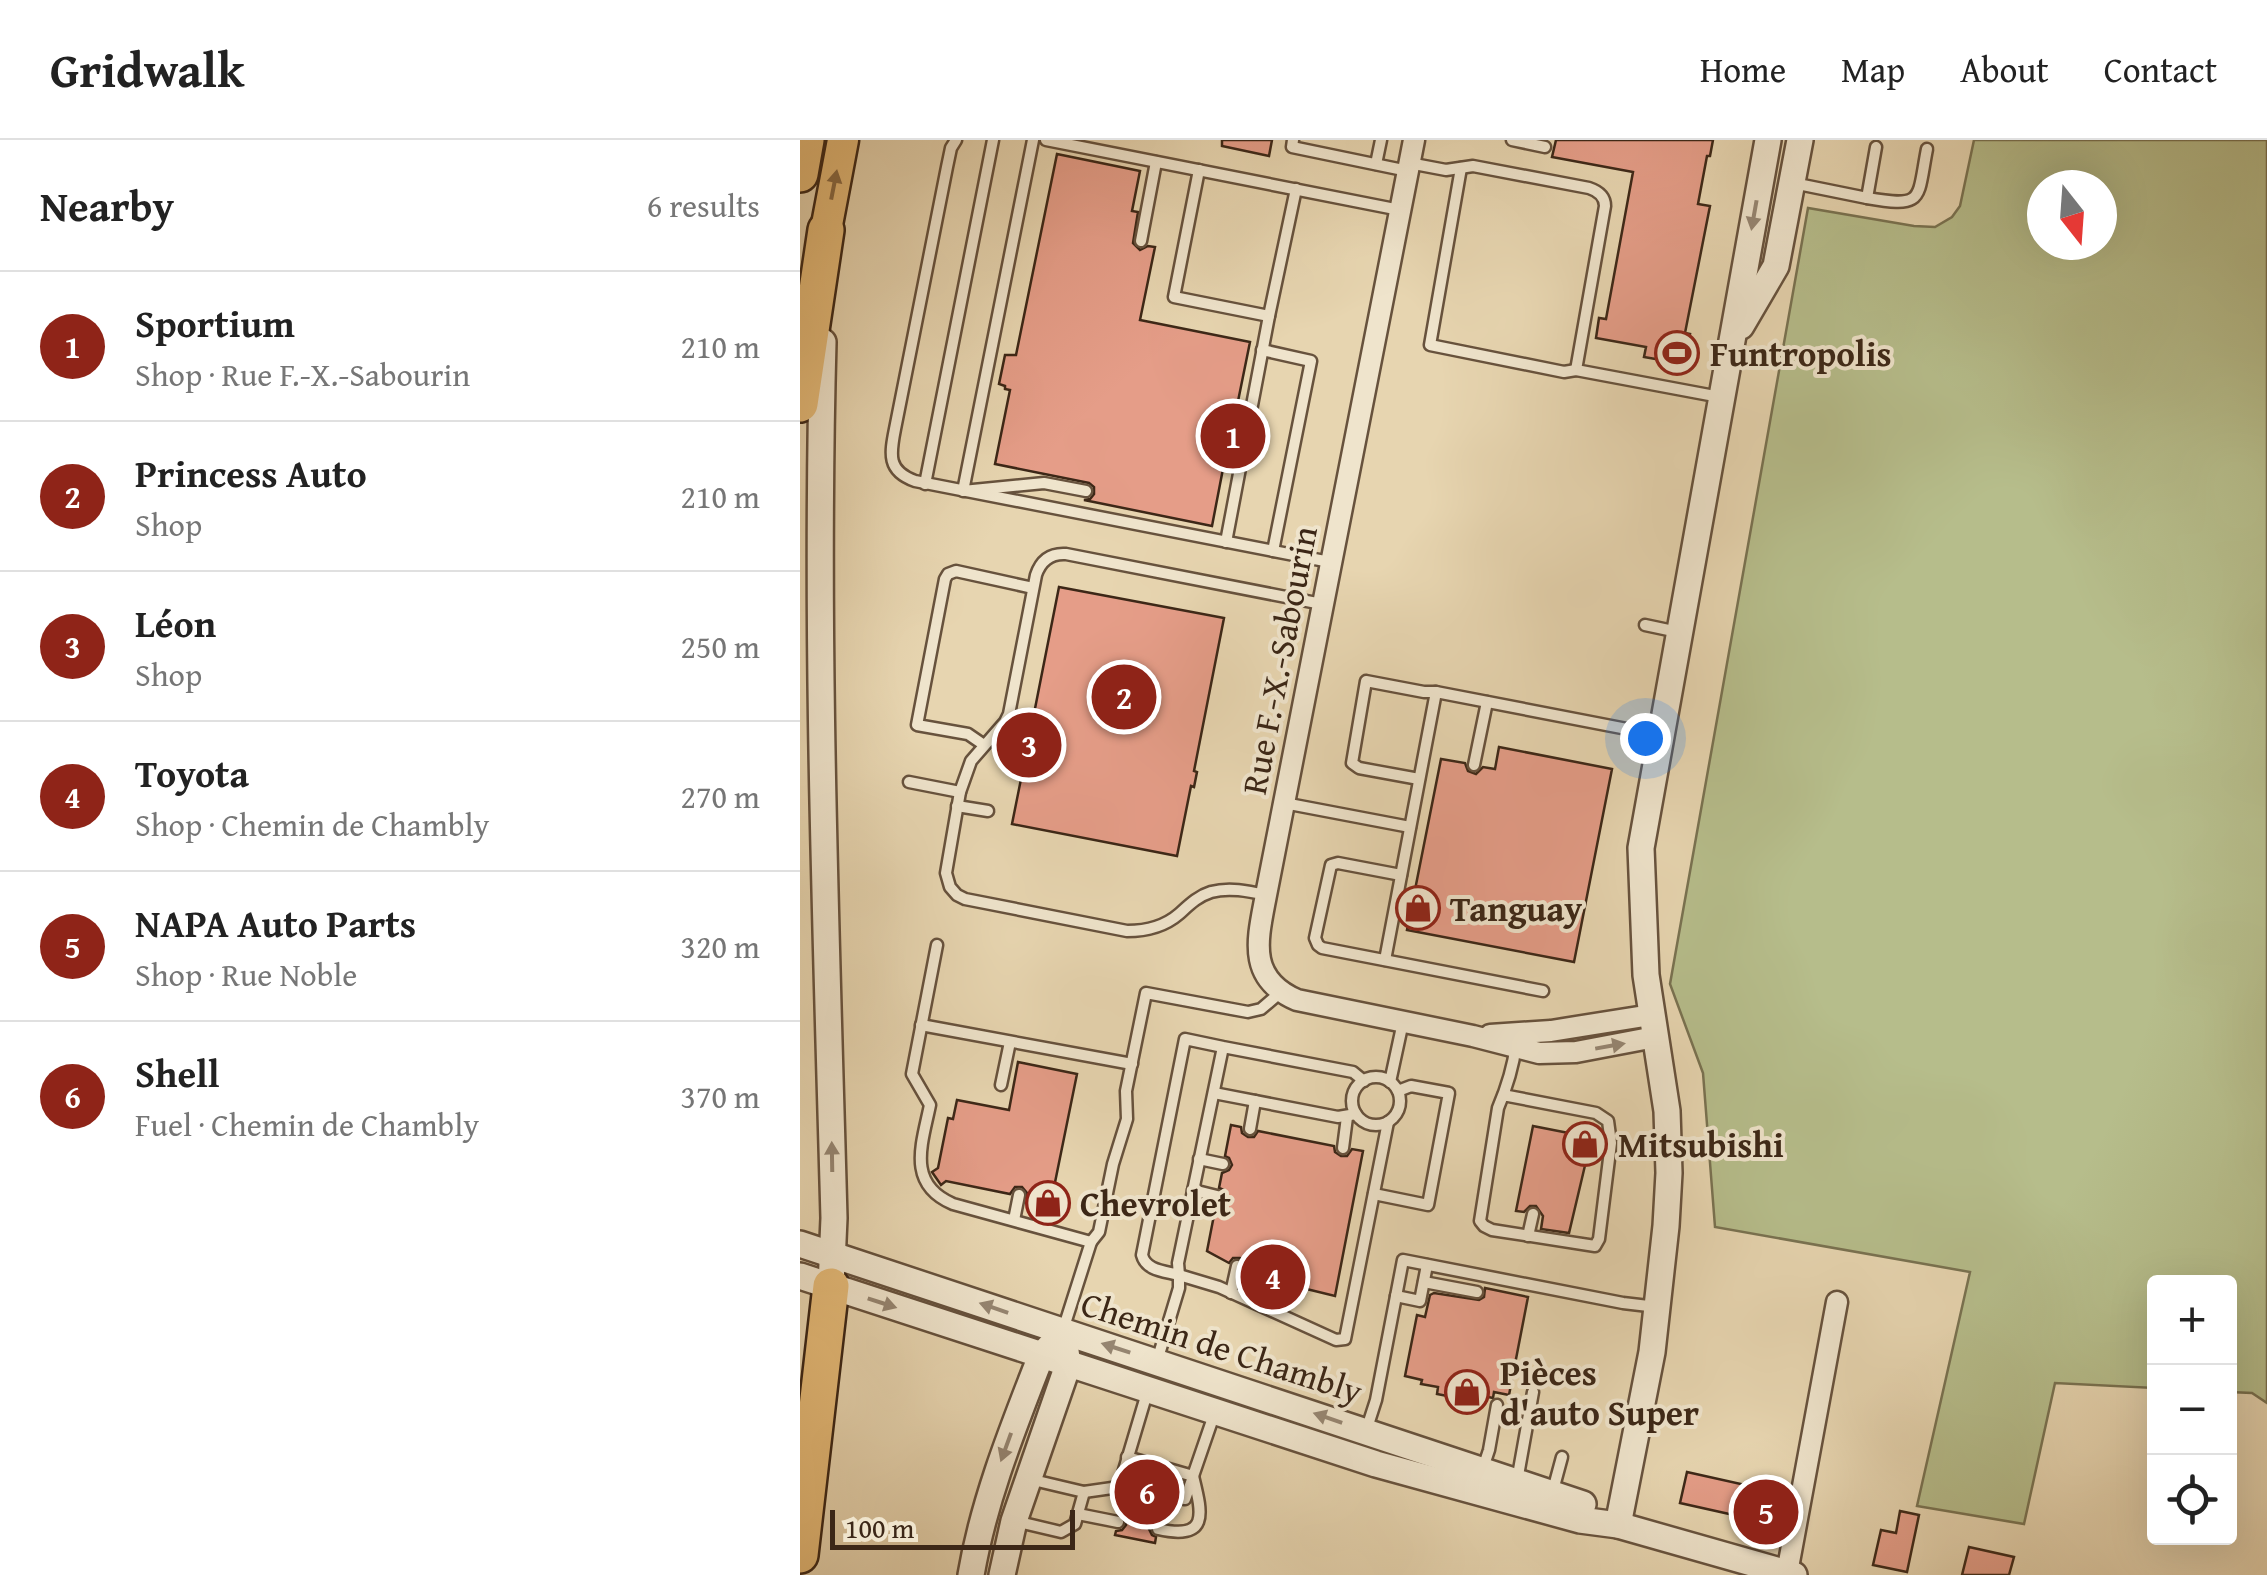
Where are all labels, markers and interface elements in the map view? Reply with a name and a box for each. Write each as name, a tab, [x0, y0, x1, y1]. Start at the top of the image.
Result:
text: Gridwalk	[50, 34, 244, 105]
text: Home	[1700, 44, 1786, 95]
text: Map	[1841, 44, 1905, 95]
text: About	[1960, 44, 2049, 95]
text: Contact	[2104, 44, 2217, 95]
one-way arrow	[827, 169, 843, 200]
north arrow	[2027, 170, 2117, 260]
text: Nearby	[40, 175, 174, 236]
text: 6 results	[647, 182, 760, 229]
one-way arrow	[1746, 200, 1761, 231]
text: Sportium	[135, 295, 295, 351]
text: 1	[64, 323, 81, 370]
text: 210 m	[681, 323, 760, 370]
place label: Funtropolis	[1710, 328, 1892, 379]
sports icon: Funtropolis	[1654, 330, 1700, 376]
text: Shop · Rue F.-X.-Sabourin	[135, 351, 470, 398]
pin: 1	[1200, 398, 1266, 474]
text: Princess Auto	[135, 445, 367, 501]
text: 2	[64, 473, 81, 520]
text: 210 m	[681, 473, 760, 520]
text: Shop	[135, 501, 202, 548]
street label: Rue F.-X.-Sabourin	[1228, 521, 1330, 798]
text: Léon	[135, 595, 216, 651]
text: 3	[64, 623, 81, 670]
text: 250 m	[681, 623, 760, 670]
text: Shop	[135, 651, 202, 698]
pin: 2	[1092, 660, 1156, 734]
pin: 3	[996, 708, 1062, 782]
your location	[1620, 713, 1671, 764]
text: Toyota	[135, 745, 249, 801]
text: 4	[64, 773, 81, 820]
text: 270 m	[681, 773, 760, 820]
text: Shop · Chemin de Chambly	[135, 801, 489, 848]
place label: Tanguay	[1450, 883, 1582, 934]
shop icon: Tanguay	[1395, 885, 1441, 931]
text: NAPA Auto Parts	[135, 895, 416, 951]
text: 5	[64, 923, 81, 970]
text: 320 m	[681, 923, 760, 970]
text: Shop · Rue Noble	[135, 951, 357, 998]
one-way arrow	[1595, 1038, 1626, 1053]
text: Shell	[135, 1045, 220, 1101]
text: 6	[64, 1073, 81, 1120]
text: 370 m	[681, 1073, 760, 1120]
text: Fuel · Chemin de Chambly	[135, 1101, 479, 1148]
place label: Mitsubishi	[1618, 1119, 1784, 1170]
shop icon: Mitsubishi	[1562, 1121, 1608, 1167]
one-way arrow	[824, 1140, 840, 1172]
place label: Chevrolet	[1080, 1178, 1231, 1229]
shop icon: Chevrolet	[1025, 1180, 1071, 1226]
pin: 4	[1240, 1240, 1306, 1314]
map controls	[2147, 1275, 2237, 1545]
button: +	[2147, 1275, 2237, 1365]
street label: Chemin de Chambly	[1075, 1277, 1370, 1417]
one-way arrow	[867, 1296, 897, 1311]
one-way arrow	[979, 1299, 1009, 1314]
one-way arrow	[1100, 1340, 1130, 1355]
place label: Pièces d'auto Super	[1500, 1347, 1699, 1438]
button: −	[2147, 1365, 2237, 1455]
shop icon: Pièces d'auto Super	[1444, 1369, 1490, 1415]
one-way arrow	[1313, 1410, 1343, 1425]
one-way arrow	[998, 1433, 1013, 1463]
pin: 6	[1114, 1454, 1180, 1530]
button: locate	[2147, 1455, 2237, 1545]
pin: 5	[1734, 1474, 1798, 1550]
scale bar	[830, 1505, 1075, 1550]
text: 100 m	[845, 1507, 914, 1548]

